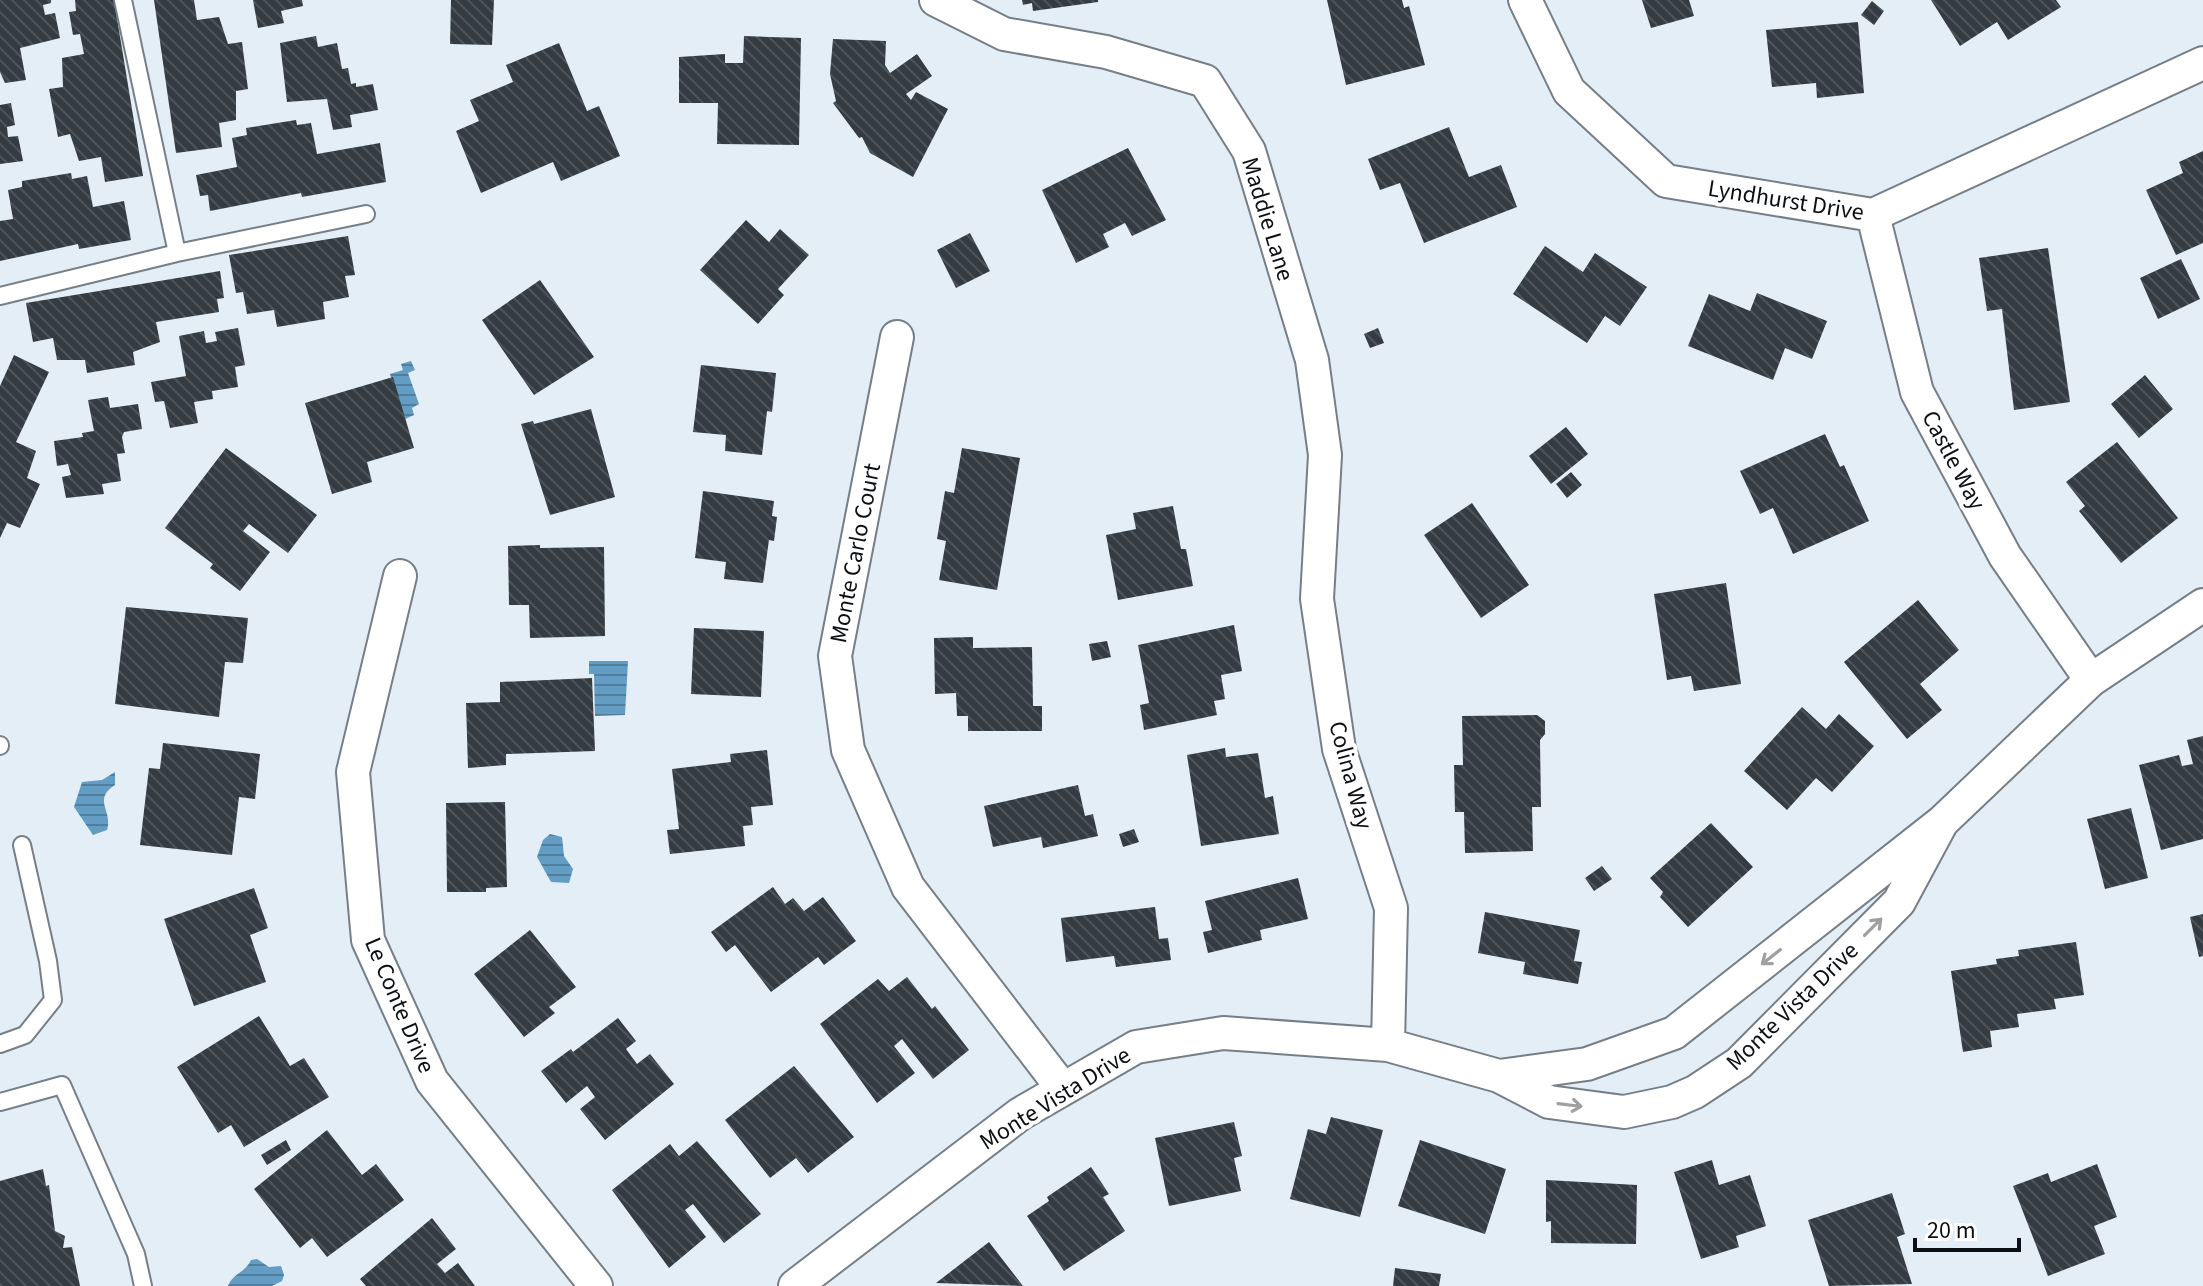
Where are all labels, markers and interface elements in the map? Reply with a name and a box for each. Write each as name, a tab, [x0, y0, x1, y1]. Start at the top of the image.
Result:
street label: Maddie Lane	[1232, 153, 1303, 285]
street label: Lyndhurst Drive	[1705, 171, 1866, 230]
street label: Castle Way	[1913, 404, 1994, 516]
street label: Monte Carlo Court	[821, 460, 890, 646]
street label: Colina Way	[1319, 717, 1382, 833]
one-way arrow	[1863, 918, 1882, 937]
street label: Le Conte Drive	[355, 932, 444, 1079]
street label: Monte Vista Drive	[1718, 934, 1867, 1079]
one-way arrow	[1761, 948, 1782, 965]
street label: Monte Vista Drive	[973, 1038, 1138, 1159]
one-way arrow	[1557, 1098, 1583, 1113]
scale bar	[1915, 1202, 2019, 1252]
text: 20 m	[1927, 1213, 1976, 1248]

